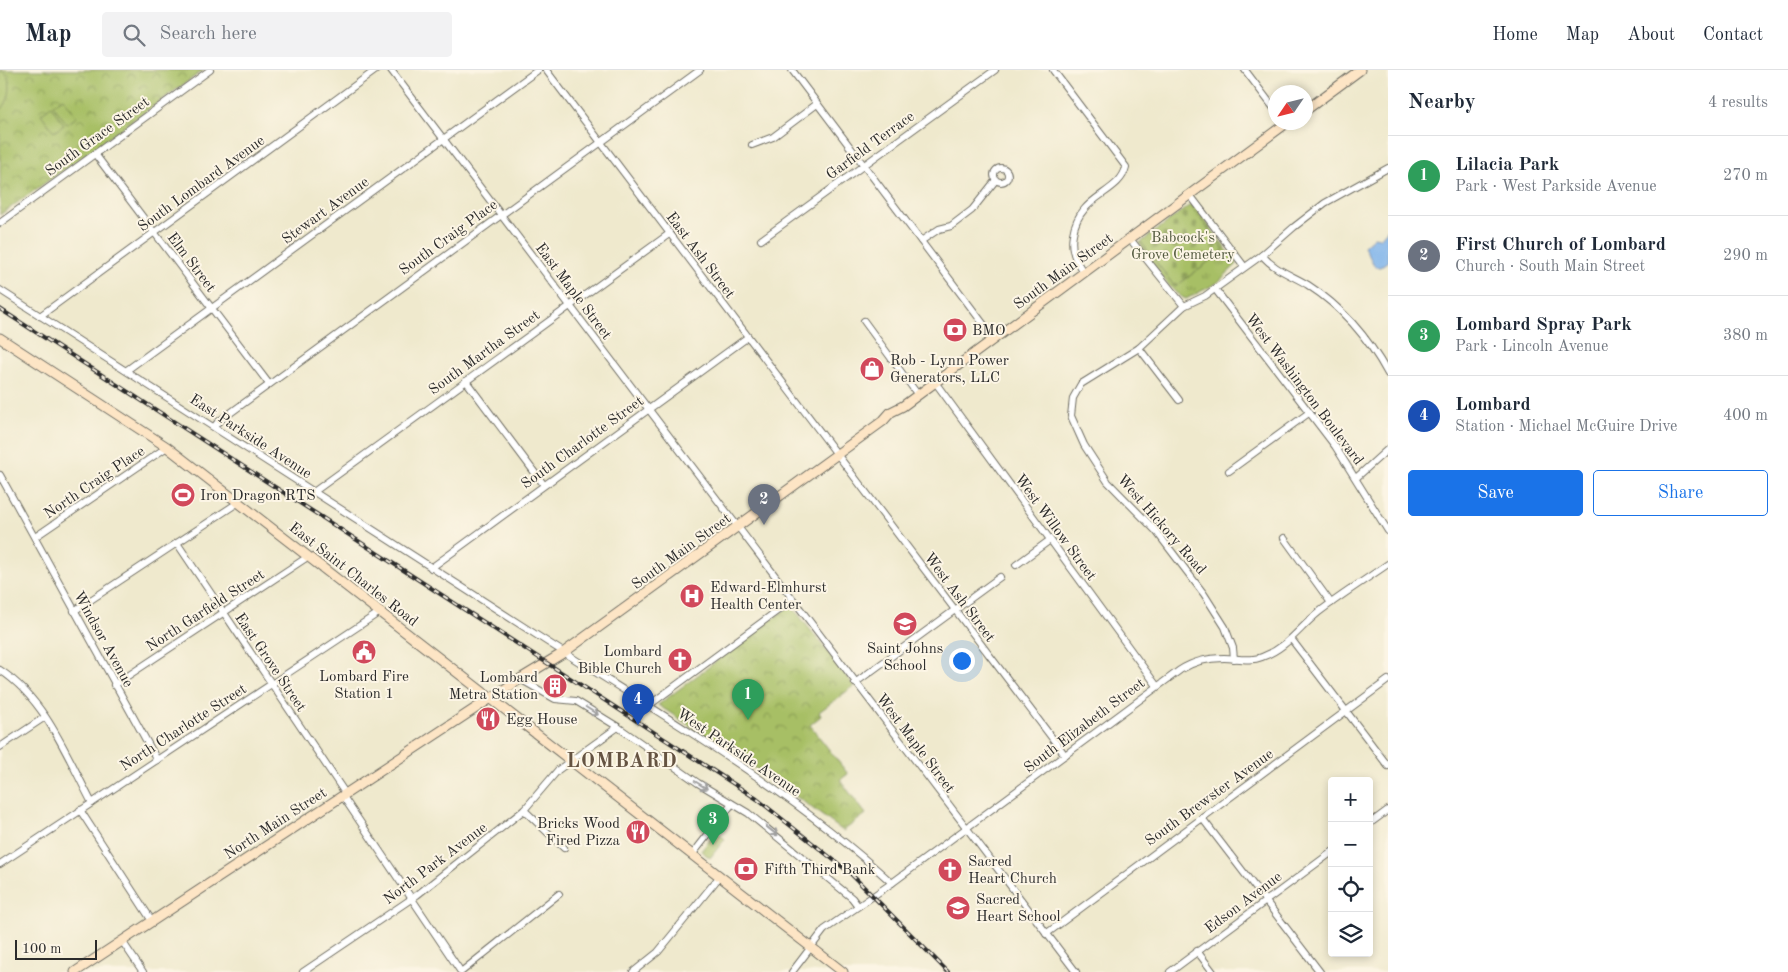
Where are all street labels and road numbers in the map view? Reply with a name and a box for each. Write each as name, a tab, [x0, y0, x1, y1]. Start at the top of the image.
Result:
street label: South Grace Street	[43, 95, 152, 180]
street label: Garfield Terrace	[824, 109, 918, 183]
street label: South Lombard Avenue	[136, 133, 268, 235]
street label: Stewart Avenue	[280, 175, 372, 248]
street label: South Craig Place	[397, 198, 501, 279]
street label: East Ash Street	[663, 210, 737, 302]
street label: Elm Street	[164, 230, 218, 295]
street label: South Main Street	[1012, 231, 1116, 313]
street label: East Maple Street	[532, 241, 614, 343]
street label: South Martha Street	[427, 308, 543, 398]
street label: West Washington Boulevard	[1242, 311, 1366, 468]
street label: East Parkside Avenue	[187, 392, 314, 482]
street label: South Charlotte Street	[519, 394, 647, 492]
street label: North Craig Place	[42, 444, 148, 522]
street label: West Willow Street	[1011, 472, 1098, 584]
street label: West Hickory Road	[1114, 472, 1208, 578]
street label: South Main Street	[630, 511, 734, 593]
street label: East Saint Charles Road	[286, 520, 420, 630]
street label: West Ash Street	[920, 550, 997, 645]
street label: North Garfield Street	[144, 567, 268, 655]
street label: Windsor Avenue	[70, 589, 135, 690]
street label: East Grove Street	[231, 611, 308, 715]
street label: South Elizabeth Street	[1022, 676, 1148, 776]
street label: North Charlotte Street	[118, 682, 250, 775]
street label: West Maple Street	[873, 691, 957, 796]
street label: West Parkside Avenue	[674, 706, 803, 800]
street label: South Brewster Avenue	[1143, 747, 1277, 850]
street label: North Main Street	[222, 786, 330, 863]
street label: North Park Avenue	[381, 820, 491, 908]
street label: Edson Avenue	[1203, 869, 1285, 937]

